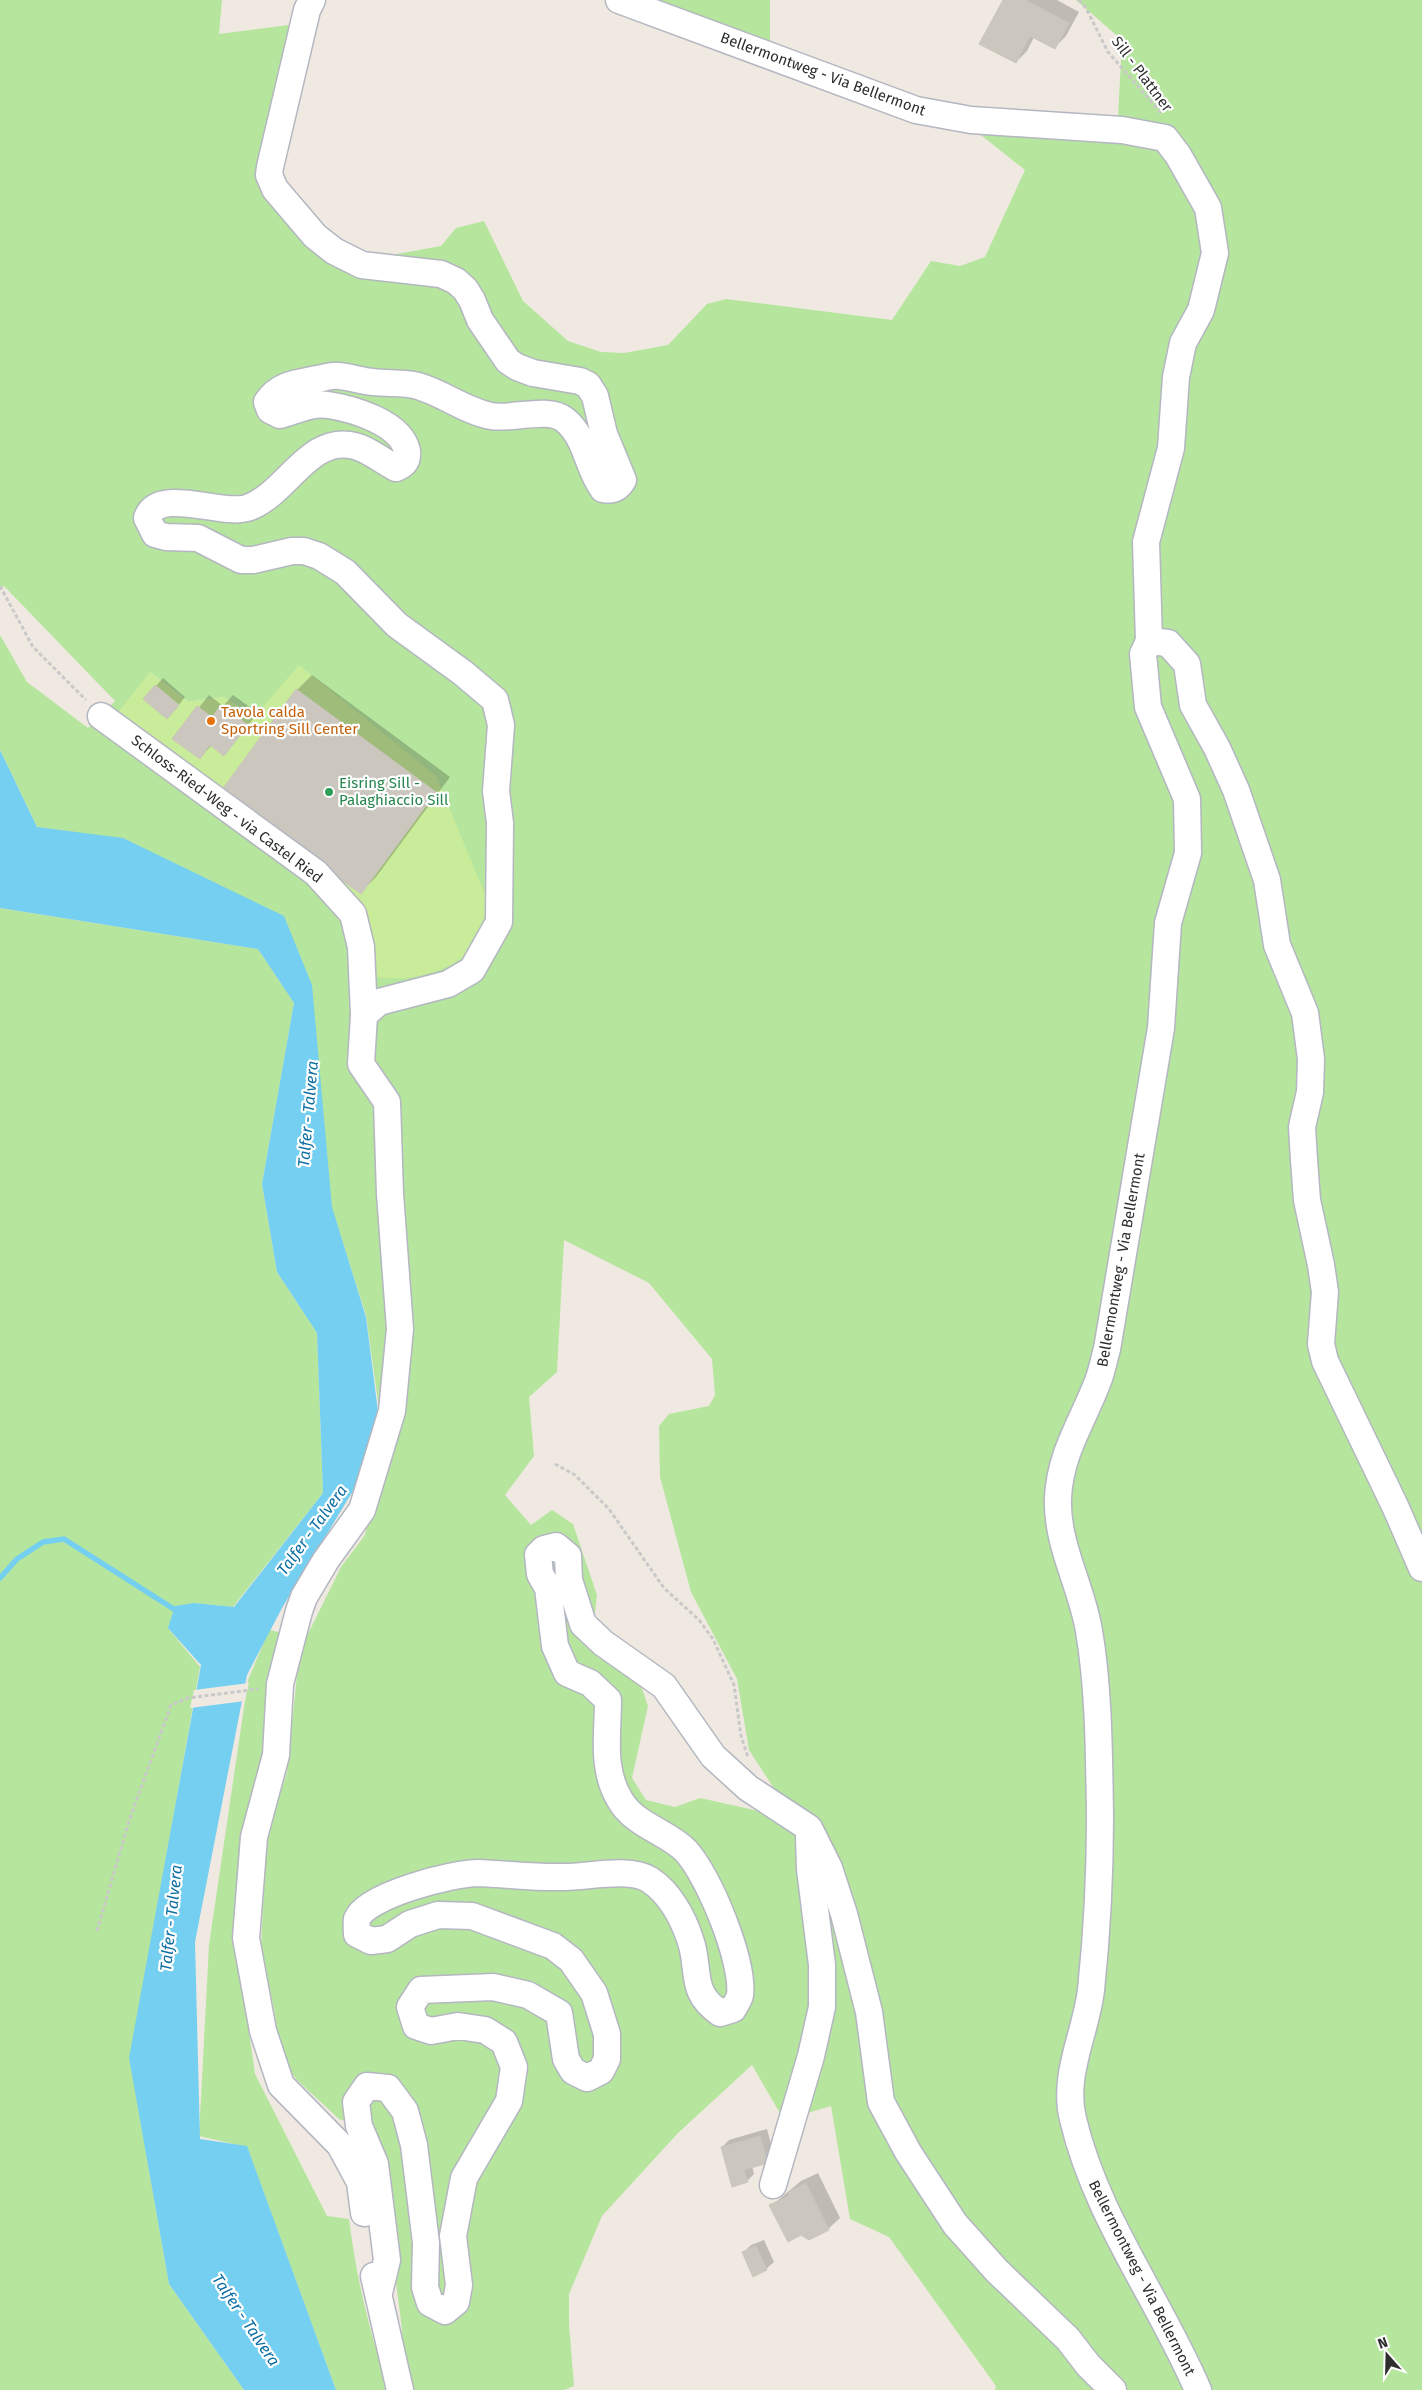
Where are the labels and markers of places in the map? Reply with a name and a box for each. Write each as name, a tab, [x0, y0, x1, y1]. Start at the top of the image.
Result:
place label: Tavola calda Sportring Sill Center	[221, 703, 358, 738]
marker: Tavola calda Sportring Sill Center	[205, 715, 217, 727]
place label: Eisring Sill - Palaghiaccio Sill	[339, 774, 449, 809]
marker: Eisring Sill - Palaghiaccio Sill	[323, 786, 335, 798]

